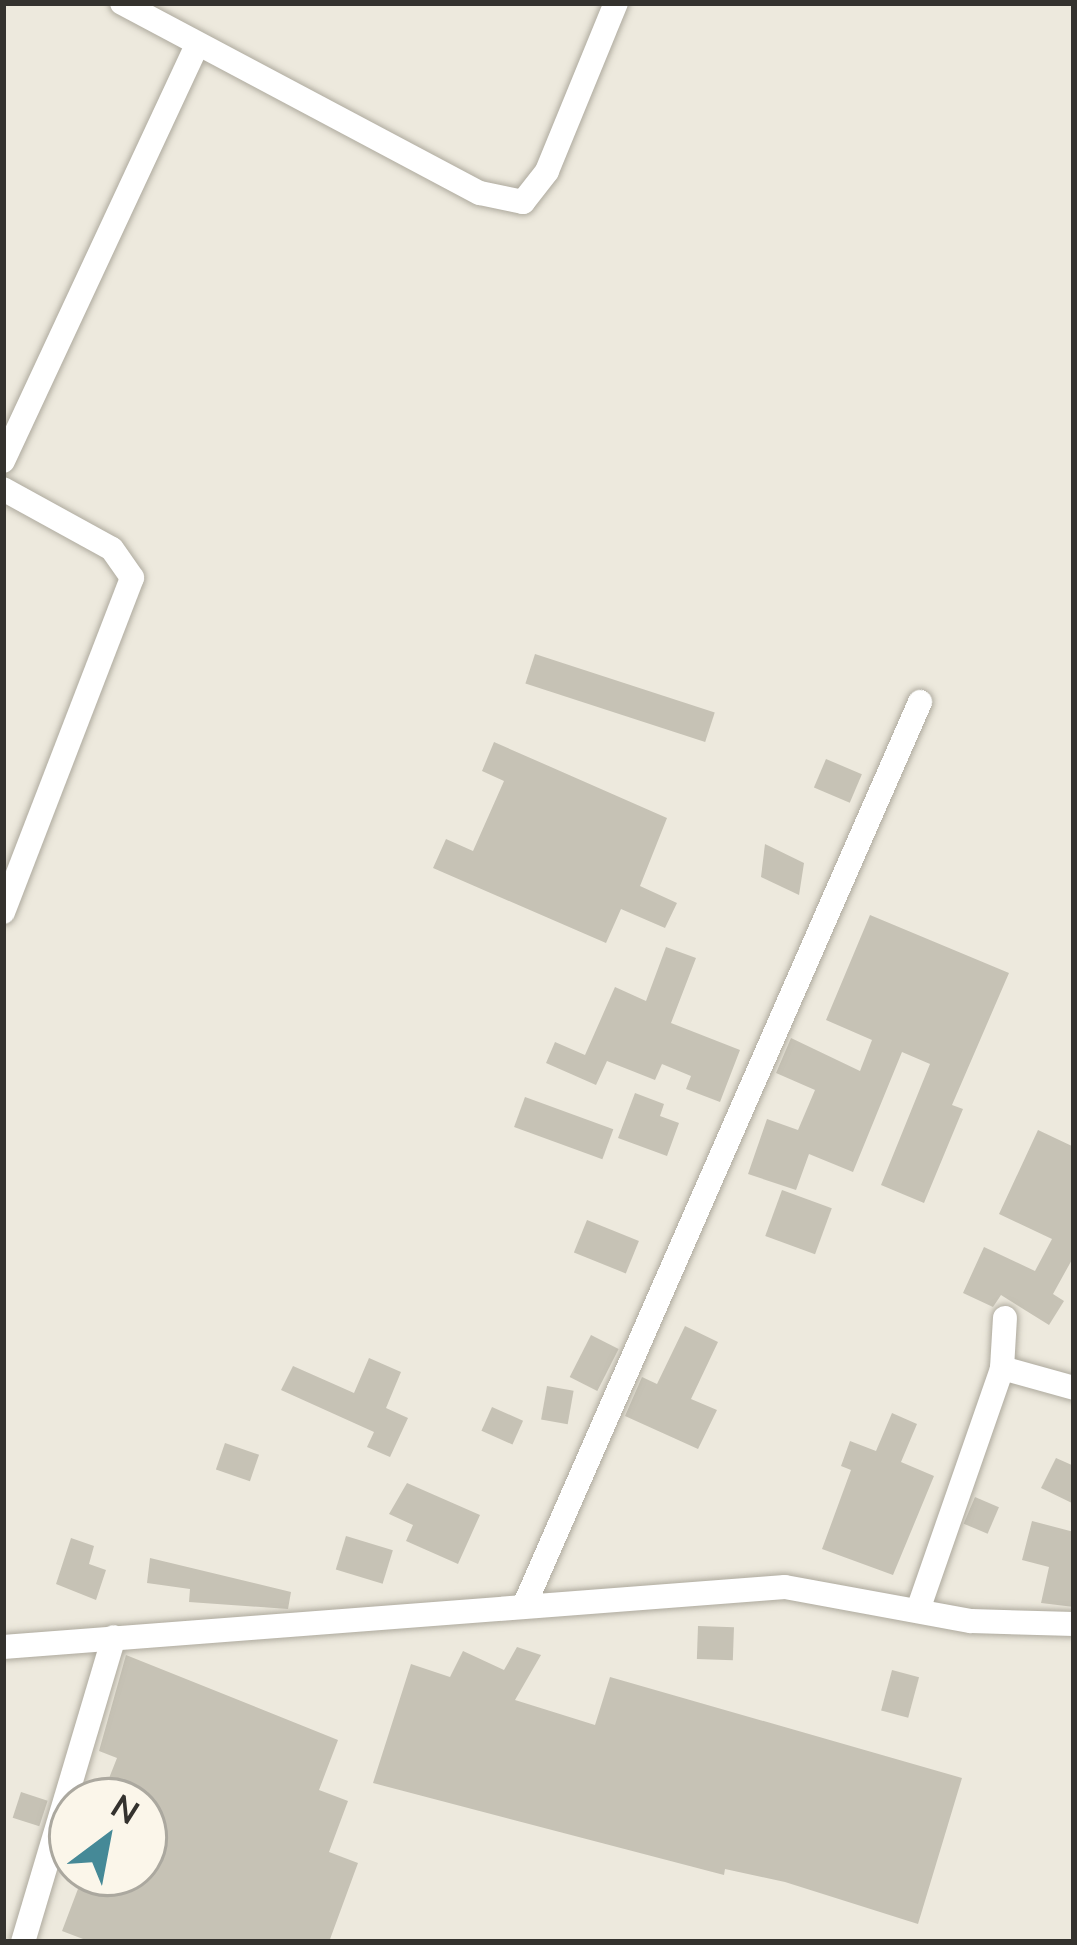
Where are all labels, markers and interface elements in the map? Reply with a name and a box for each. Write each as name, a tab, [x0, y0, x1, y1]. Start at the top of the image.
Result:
north arrow	[48, 1777, 168, 1897]
text: N	[104, 1785, 147, 1833]

